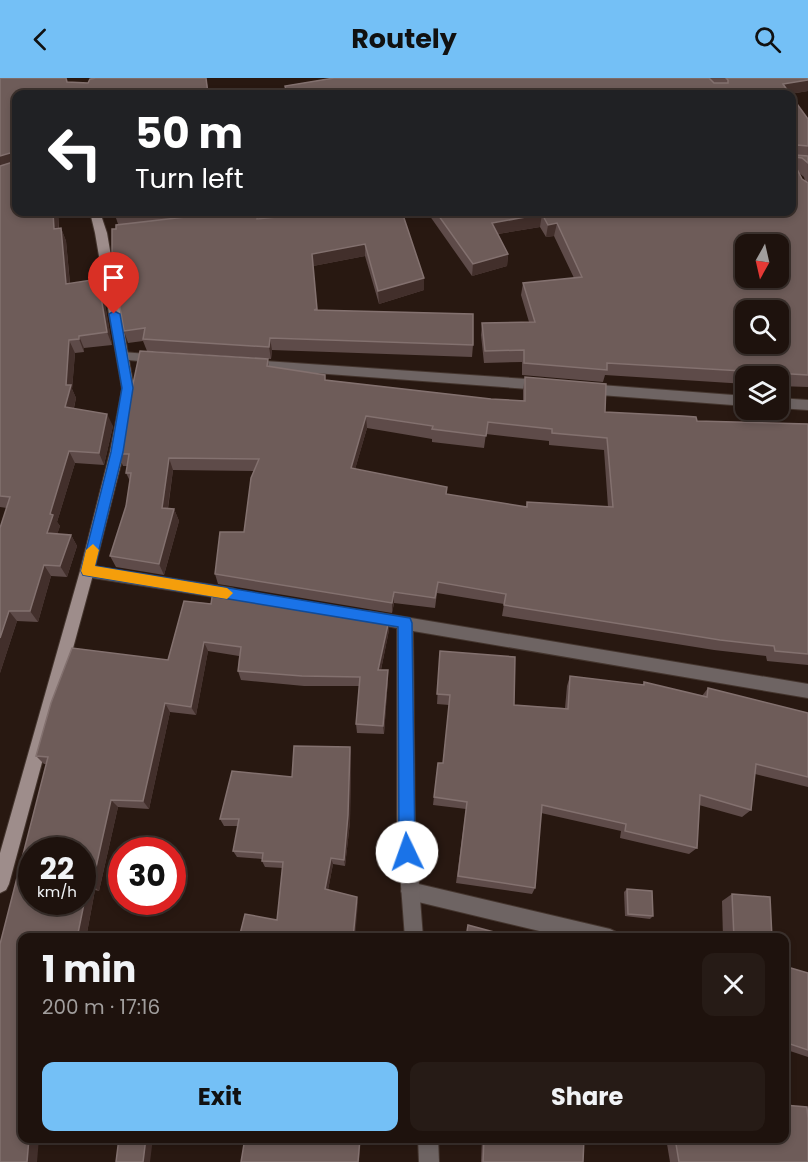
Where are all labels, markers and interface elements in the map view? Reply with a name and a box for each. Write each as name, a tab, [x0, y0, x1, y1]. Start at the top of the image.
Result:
text: Routely	[351, 20, 457, 57]
icon: back	[24, 23, 57, 56]
icon: search	[751, 23, 784, 56]
text: 50 m	[135, 104, 243, 163]
icon: left	[36, 114, 114, 192]
text: Turn left	[135, 160, 244, 197]
north arrow	[735, 234, 789, 288]
map controls	[735, 234, 789, 420]
pin	[88, 252, 139, 314]
icon: arrive	[97, 261, 130, 294]
button: search	[735, 300, 789, 354]
button: layers	[735, 366, 789, 420]
position arrow	[375, 820, 439, 884]
speed limit sign: 30	[108, 837, 186, 915]
text: 22	[40, 847, 74, 890]
text: km/h	[37, 881, 77, 902]
text: 1 min	[42, 944, 136, 995]
button: close	[702, 953, 765, 1016]
text: 200 m · 17:16	[42, 993, 160, 1021]
button: Exit	[42, 1062, 398, 1131]
button: Share	[410, 1062, 765, 1131]

